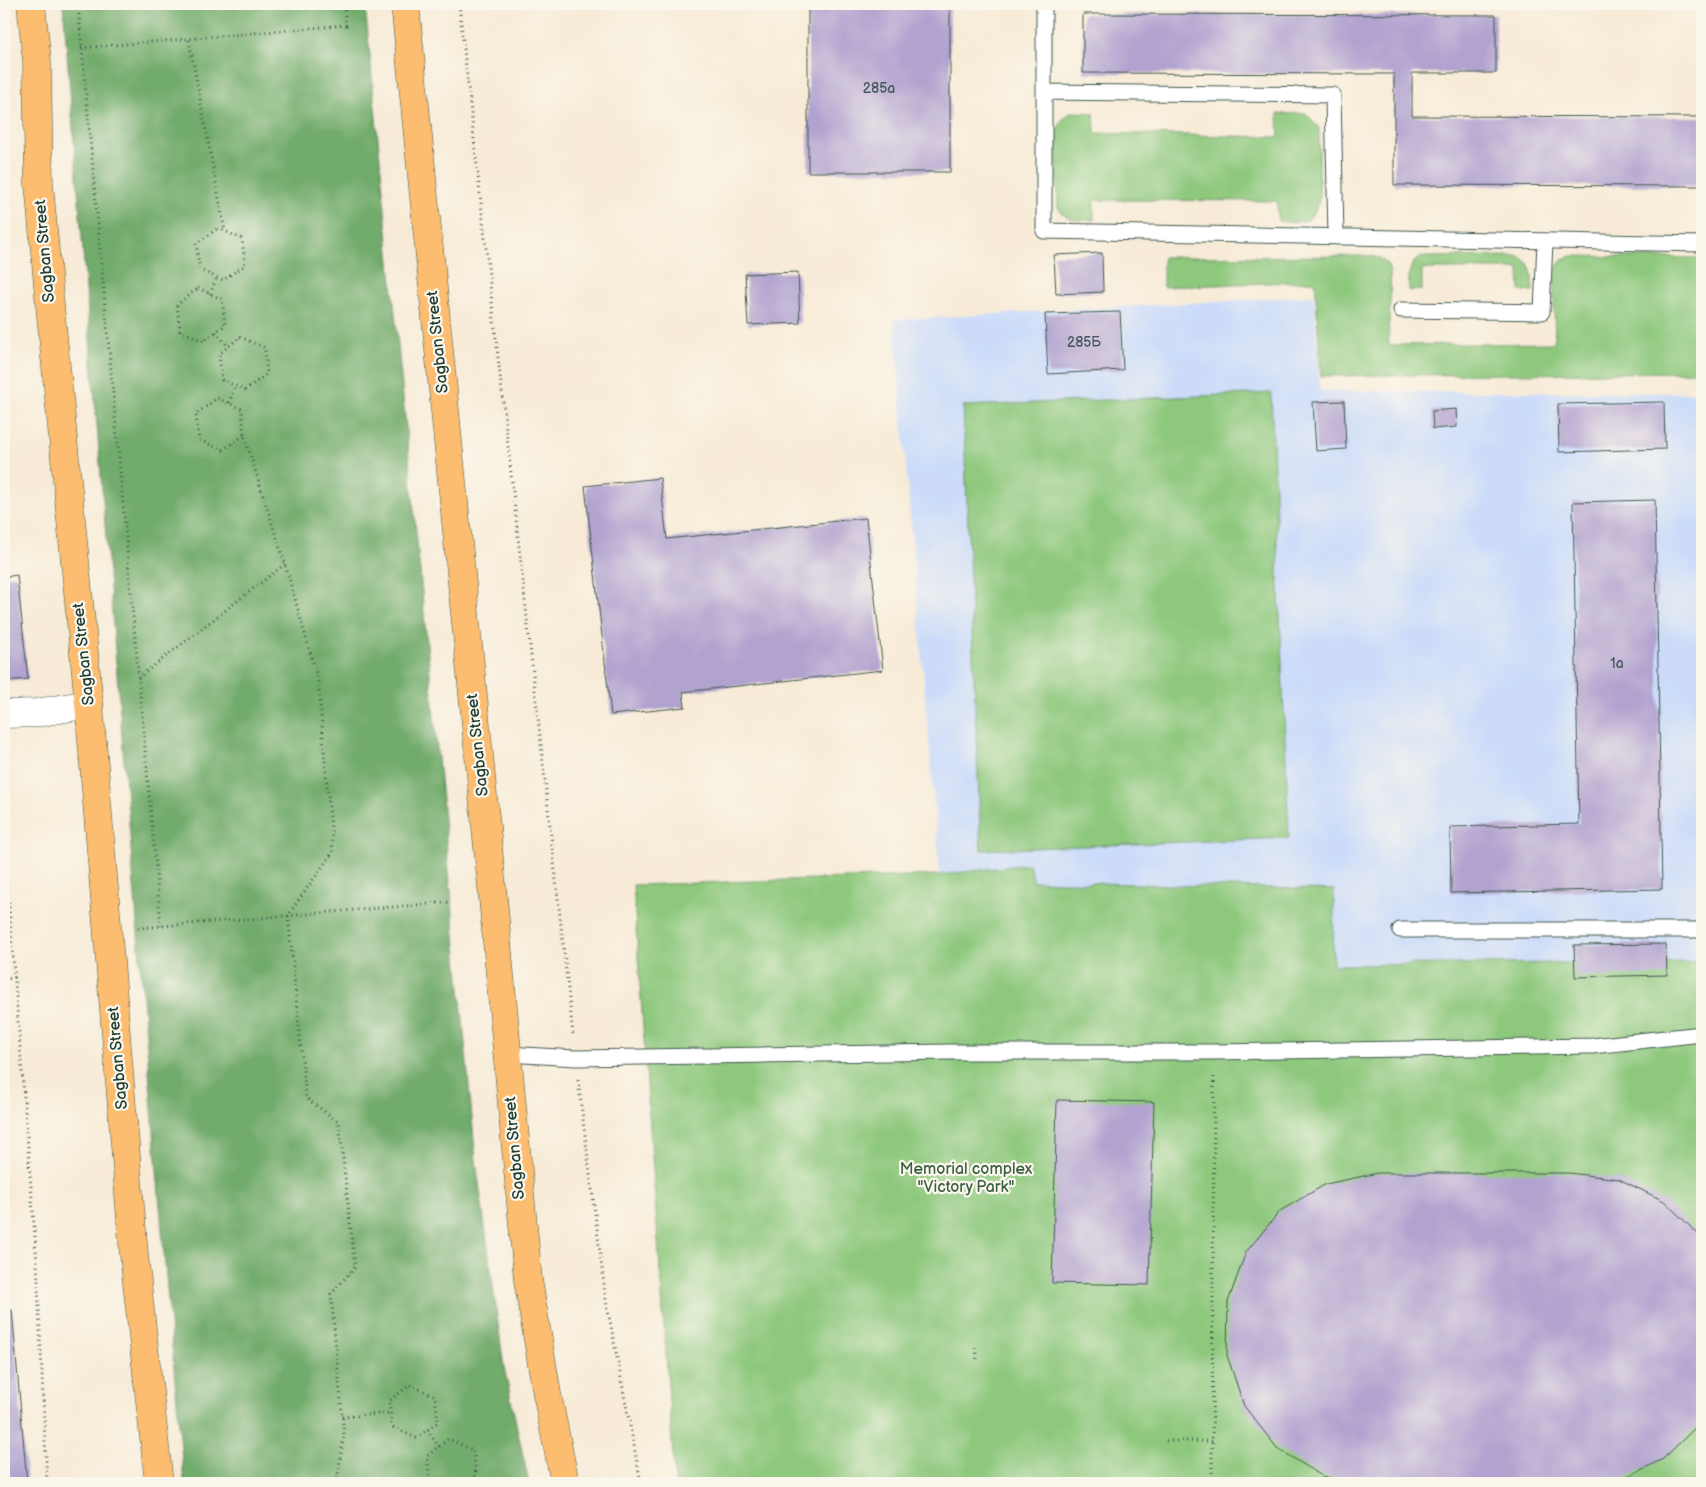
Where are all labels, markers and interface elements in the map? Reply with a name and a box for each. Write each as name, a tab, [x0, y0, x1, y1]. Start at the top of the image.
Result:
house number: 285a	[863, 80, 895, 97]
street label: Sagban Street	[31, 199, 59, 303]
street label: Sagban Street	[423, 290, 453, 394]
house number: 285Б	[1067, 334, 1101, 351]
street label: Sagban Street	[69, 602, 99, 706]
house number: 1a	[1610, 655, 1624, 672]
street label: Sagban Street	[463, 693, 493, 797]
street label: Sagban Street	[104, 1006, 132, 1110]
street label: Sagban Street	[501, 1096, 529, 1200]
park label: Memorial complex "Victory Park"	[900, 1160, 1033, 1197]

